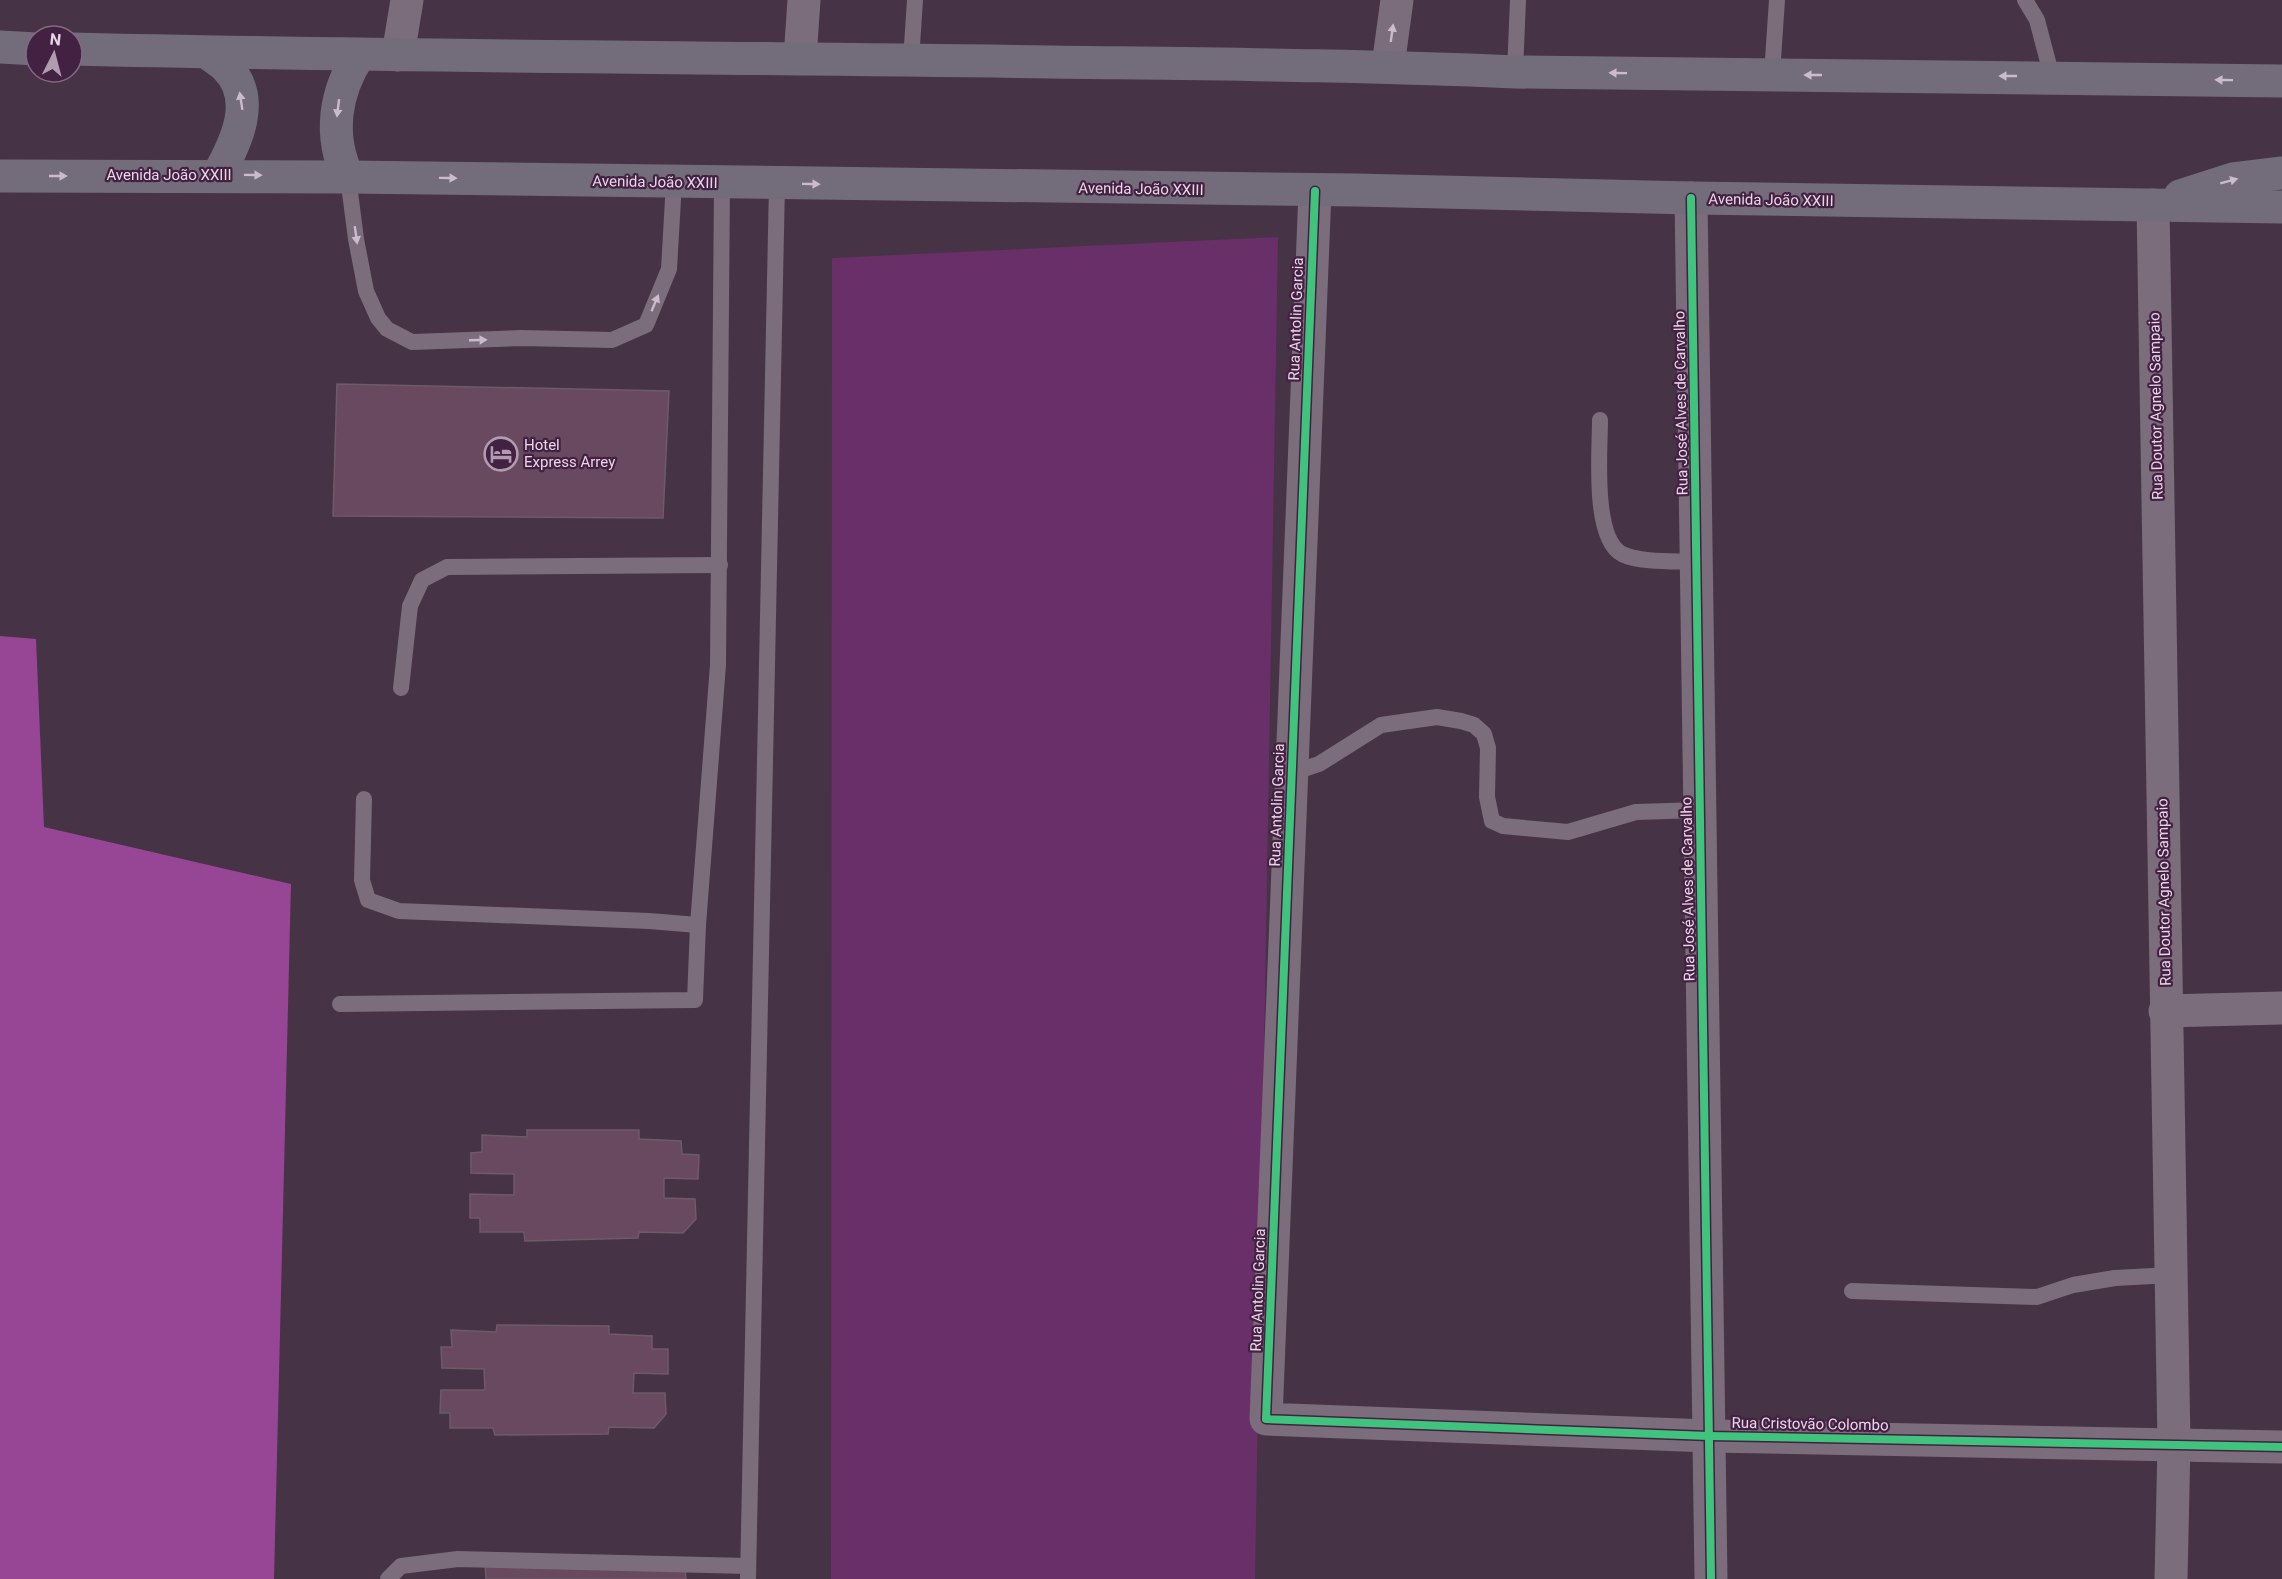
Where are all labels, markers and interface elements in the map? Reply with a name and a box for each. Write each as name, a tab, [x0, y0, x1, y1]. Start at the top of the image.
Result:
one-way arrow	[1388, 23, 1397, 42]
north arrow	[24, 24, 84, 84]
text: N	[49, 30, 62, 50]
one-way arrow	[1608, 68, 1627, 78]
one-way arrow	[1803, 70, 1822, 80]
one-way arrow	[1998, 71, 2017, 81]
one-way arrow	[2214, 75, 2233, 84]
one-way arrow	[236, 91, 245, 110]
one-way arrow	[334, 99, 343, 118]
street label: Avenida João XXIII	[106, 166, 232, 184]
one-way arrow	[49, 171, 68, 181]
one-way arrow	[244, 171, 263, 180]
street label: Avenida João XXIII	[592, 172, 718, 192]
one-way arrow	[439, 173, 458, 183]
one-way arrow	[2220, 176, 2238, 186]
one-way arrow	[802, 179, 821, 189]
street label: Avenida João XXIII	[1078, 179, 1204, 199]
street label: Avenida João XXIII	[1708, 190, 1834, 210]
one-way arrow	[351, 225, 360, 244]
street label: Rua Antolin Garcia	[1285, 257, 1307, 381]
one-way arrow	[651, 294, 660, 312]
street label: Rua José Alves de Carvalho	[1670, 310, 1692, 496]
street label: Rua Doutor Agnelo Sampaio	[2145, 312, 2167, 500]
one-way arrow	[468, 335, 487, 344]
hotel icon: Hotel Express Arrey	[483, 436, 519, 472]
place label: Hotel Express Arrey	[524, 436, 615, 471]
street label: Rua Antolin Garcia	[1266, 743, 1288, 867]
street label: Rua José Alves de Carvalho	[1677, 796, 1699, 982]
street label: Rua Doutor Agnelo Sampaio	[2153, 798, 2175, 986]
street label: Rua Antolin Garcia	[1247, 1228, 1269, 1352]
street label: Rua Cristovão Colombo	[1731, 1414, 1889, 1434]

